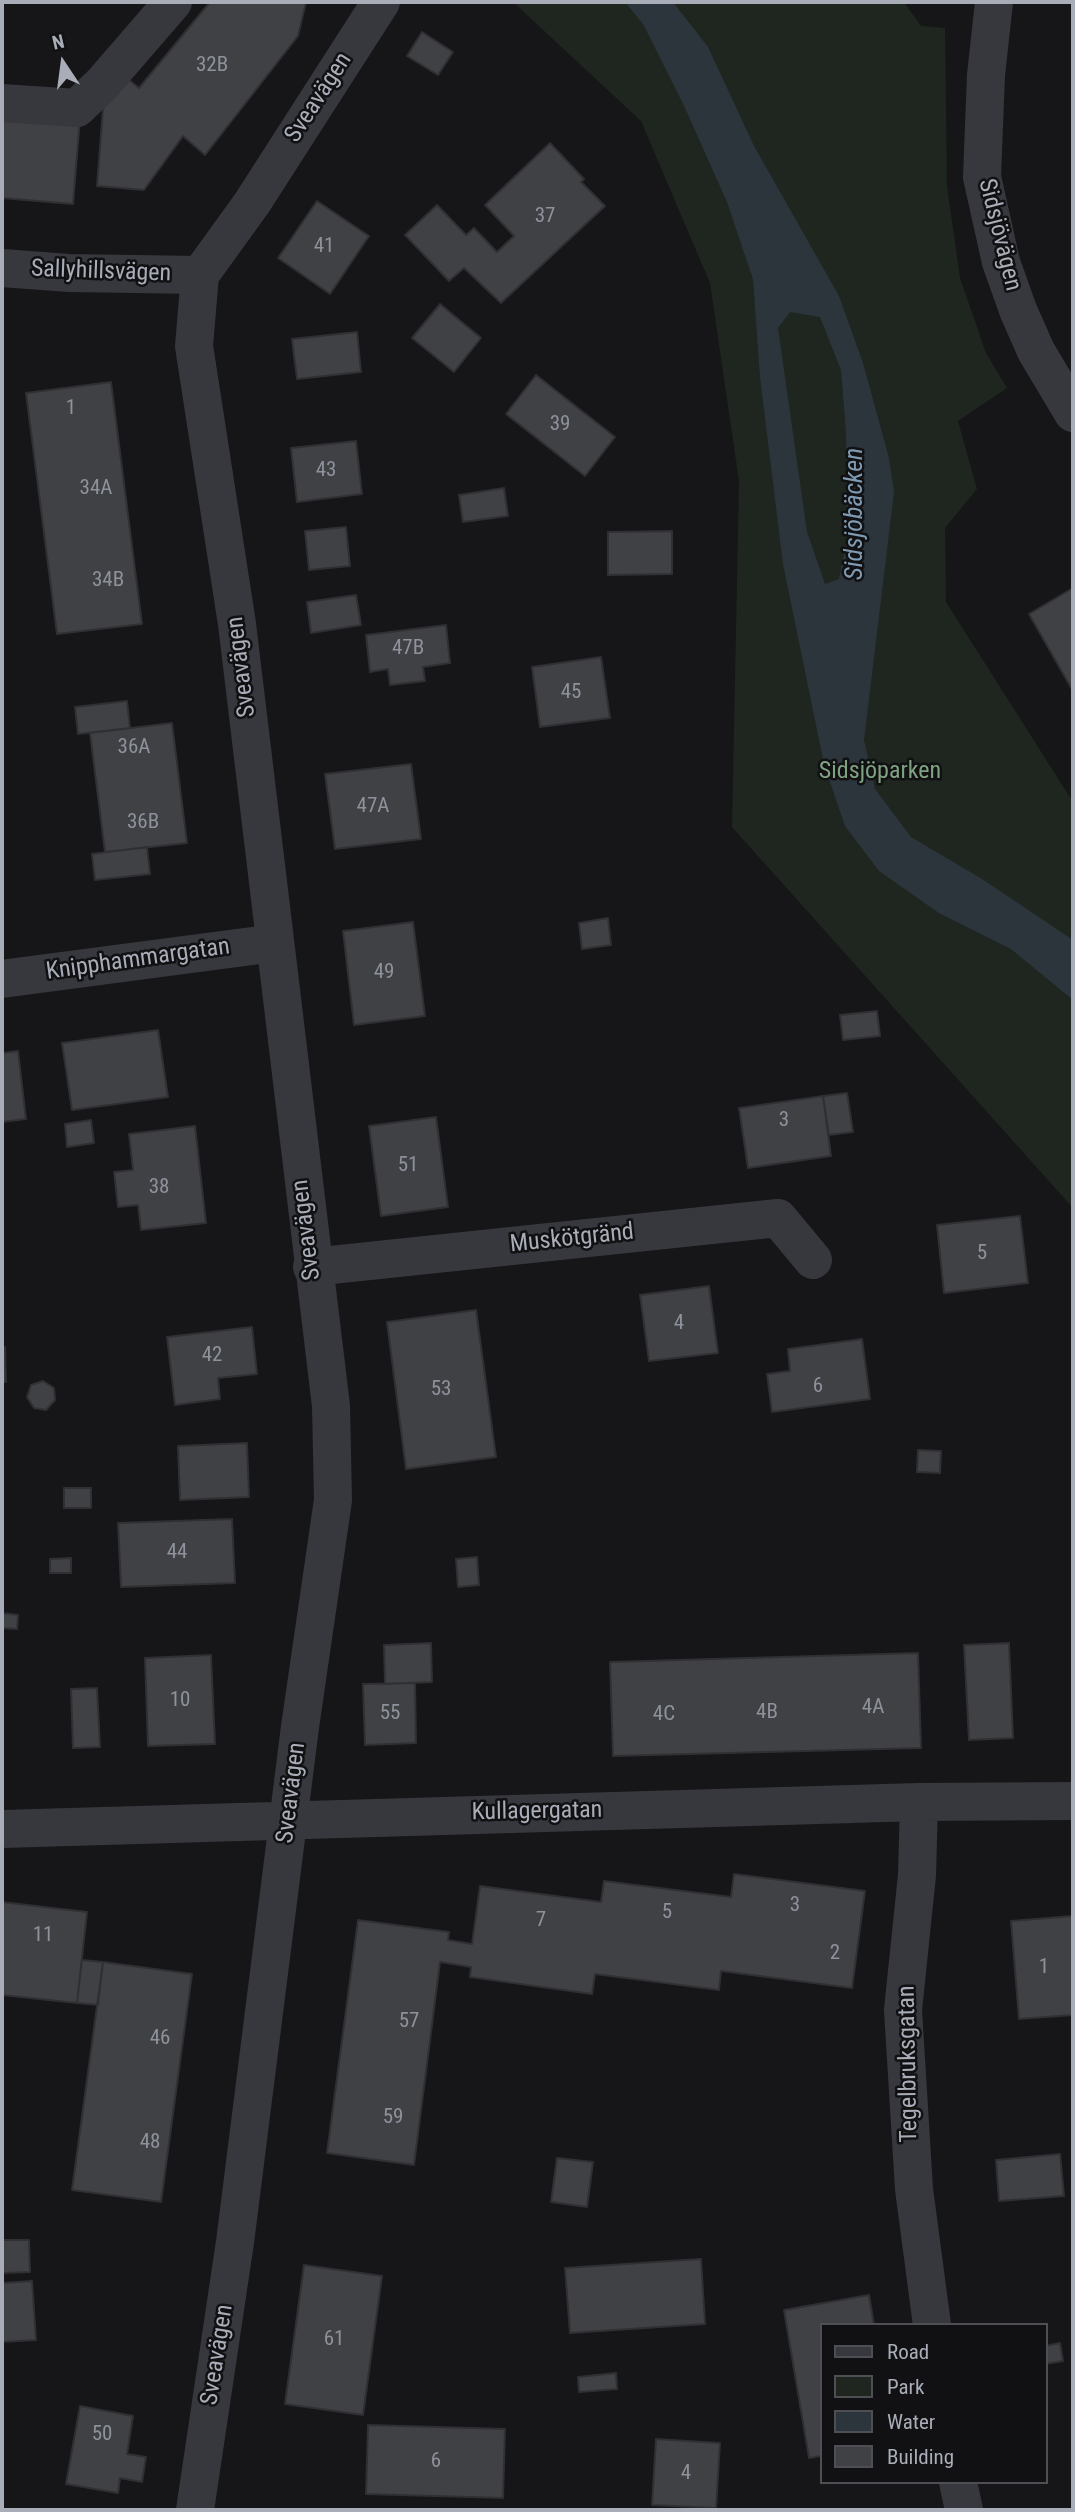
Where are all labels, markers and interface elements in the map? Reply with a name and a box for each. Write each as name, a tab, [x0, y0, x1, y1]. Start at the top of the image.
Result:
north arrow	[28, 28, 98, 98]
text: N	[50, 30, 66, 55]
street label: Sveavägen	[279, 48, 359, 148]
house number: 32B	[196, 53, 228, 79]
street label: Sidsjövägen	[971, 176, 1027, 294]
house number: 37	[535, 204, 555, 230]
house number: 41	[314, 234, 334, 260]
street label: Sallyhillsvägen	[30, 255, 172, 289]
house number: 1	[66, 396, 76, 422]
house number: 39	[550, 412, 570, 438]
water label: Sidsjöbäcken	[839, 448, 871, 580]
house number: 43	[316, 458, 336, 484]
house number: 34A	[80, 476, 112, 502]
house number: 34B	[92, 568, 124, 594]
street label: Sveavägen	[222, 615, 262, 719]
house number: 47B	[392, 636, 424, 662]
house number: 45	[561, 680, 581, 706]
house number: 36A	[118, 735, 150, 761]
park label: Sidsjöparken	[819, 758, 941, 786]
house number: 47A	[357, 794, 389, 820]
house number: 36B	[127, 810, 159, 836]
street label: Knipphammargatan	[44, 933, 232, 987]
house number: 49	[374, 960, 394, 986]
house number: 3	[779, 1108, 789, 1134]
house number: 51	[398, 1153, 418, 1179]
house number: 38	[149, 1175, 169, 1201]
street label: Sveavägen	[287, 1178, 327, 1282]
street label: Muskötgränd	[509, 1218, 635, 1260]
house number: 5	[977, 1241, 987, 1267]
house number: 4	[674, 1311, 684, 1337]
house number: 42	[202, 1343, 222, 1369]
house number: 6	[813, 1374, 823, 1400]
house number: 53	[431, 1377, 451, 1403]
house number: 44	[167, 1540, 187, 1566]
house number: 10	[170, 1688, 190, 1714]
house number: 4A	[862, 1695, 884, 1721]
house number: 4B	[756, 1700, 778, 1726]
house number: 55	[380, 1701, 400, 1727]
house number: 4C	[653, 1702, 675, 1728]
street label: Sveavägen	[272, 1741, 312, 1845]
street label: Kullagergatan	[471, 1796, 603, 1828]
house number: 3	[790, 1893, 800, 1919]
house number: 5	[662, 1900, 672, 1926]
house number: 7	[536, 1908, 546, 1934]
house number: 11	[33, 1923, 53, 1949]
house number: 2	[830, 1941, 840, 1967]
house number: 1	[1039, 1955, 1049, 1981]
street label: Tegelbruksgatan	[893, 1985, 925, 2143]
house number: 57	[399, 2009, 419, 2035]
house number: 46	[150, 2026, 170, 2052]
house number: 59	[383, 2105, 403, 2131]
house number: 48	[140, 2130, 160, 2156]
street label: Sveavägen	[196, 2303, 240, 2407]
legend	[820, 2323, 1047, 2484]
house number: 61	[324, 2327, 344, 2353]
text: Road	[887, 2340, 929, 2364]
text: Park	[887, 2375, 924, 2399]
text: Water	[887, 2410, 935, 2434]
house number: 50	[92, 2422, 112, 2448]
text: Building	[887, 2445, 954, 2469]
house number: 6	[431, 2449, 441, 2475]
house number: 4	[681, 2461, 691, 2487]

